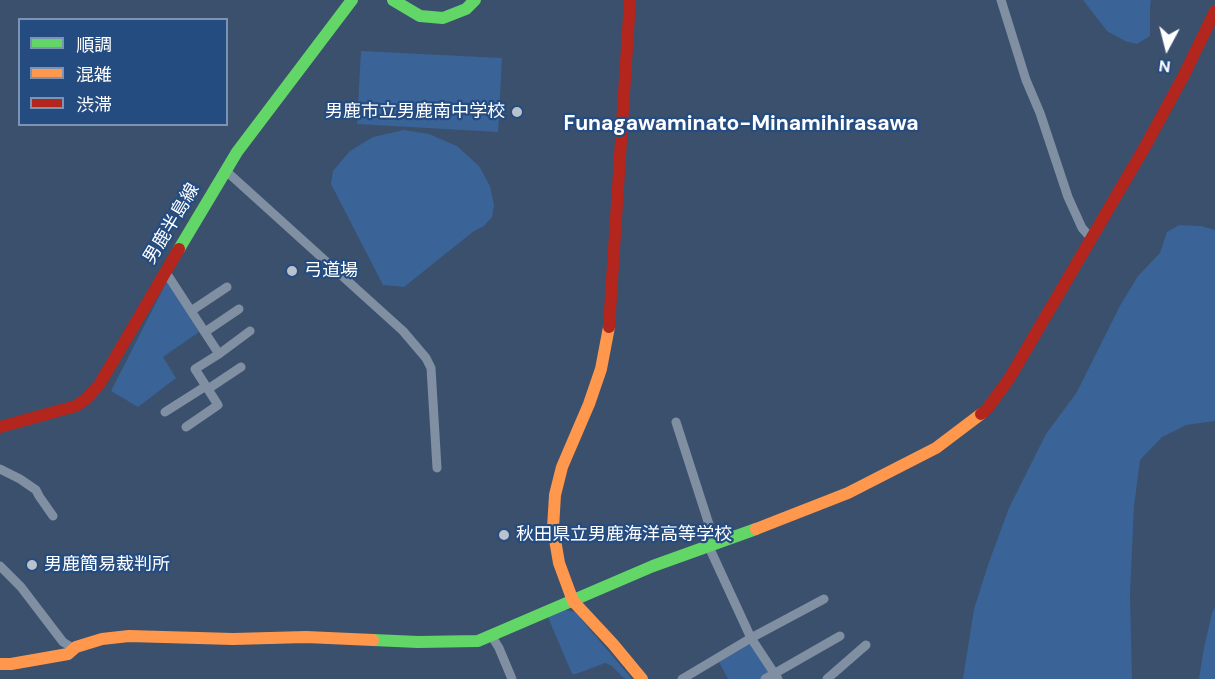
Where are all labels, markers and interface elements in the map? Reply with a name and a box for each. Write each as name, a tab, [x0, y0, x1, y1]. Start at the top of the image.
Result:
legend	[18, 18, 228, 126]
north arrow	[1137, 18, 1197, 78]
text: 順調	[76, 33, 112, 57]
text: N	[1158, 55, 1172, 77]
text: 混雑	[76, 63, 112, 87]
text: 渋滞	[76, 93, 112, 117]
place label: 男鹿市立男鹿南中学校	[325, 101, 505, 123]
marker: 男鹿市立男鹿南中学校	[510, 105, 524, 119]
district label: Funagawaminato-Minamihirasawa	[563, 111, 919, 137]
street label: 男鹿半島線	[140, 180, 204, 268]
place label: 弓道場	[304, 260, 358, 282]
marker: 弓道場	[285, 264, 299, 278]
place label: 秋田県立男鹿海洋高等学校	[516, 524, 732, 546]
marker: 秋田県立男鹿海洋高等学校	[497, 528, 511, 542]
place label: 男鹿簡易裁判所	[44, 554, 170, 576]
marker: 男鹿簡易裁判所	[25, 558, 39, 572]

